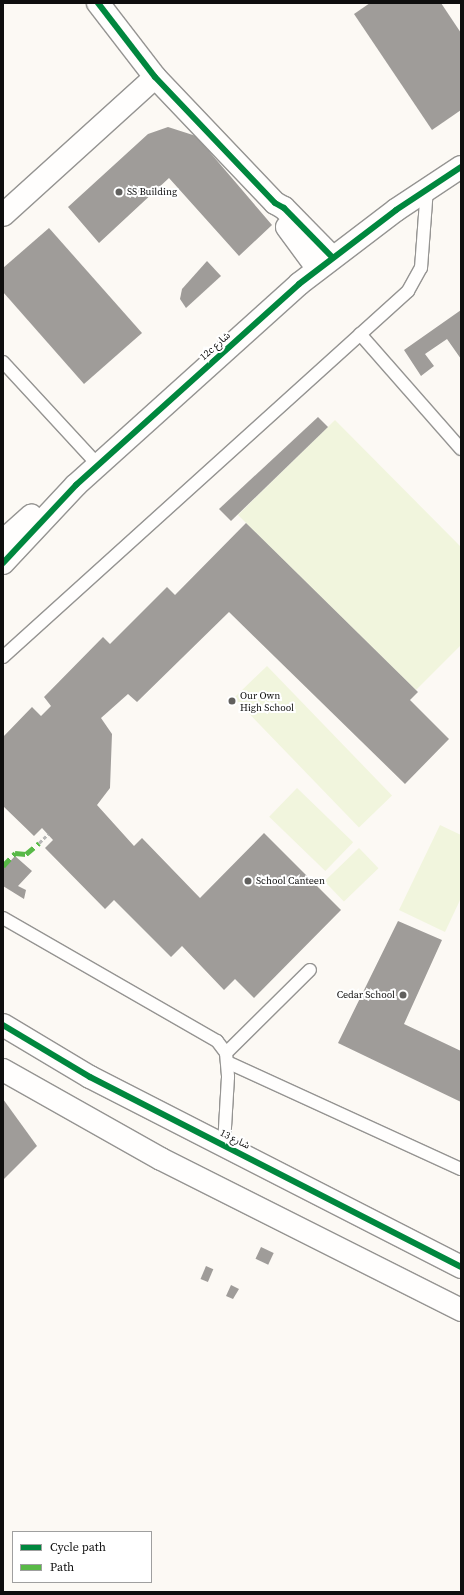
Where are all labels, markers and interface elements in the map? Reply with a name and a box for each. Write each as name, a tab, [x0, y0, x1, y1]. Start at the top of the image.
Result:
place label: SS Building	[127, 186, 177, 198]
marker: SS Building	[114, 187, 124, 197]
street label: 12c شارع	[197, 329, 233, 363]
place label: Our Own High School	[240, 689, 294, 712]
marker: Our Own High School	[227, 696, 237, 706]
place label: School Canteen	[256, 875, 325, 887]
marker: School Canteen	[243, 876, 253, 886]
place label: Cedar School	[337, 989, 395, 1001]
marker: Cedar School	[398, 990, 408, 1000]
street label: شارع 13	[218, 1126, 252, 1152]
legend	[12, 1531, 152, 1583]
text: Cycle path	[50, 1539, 106, 1555]
text: Path	[50, 1559, 74, 1575]

